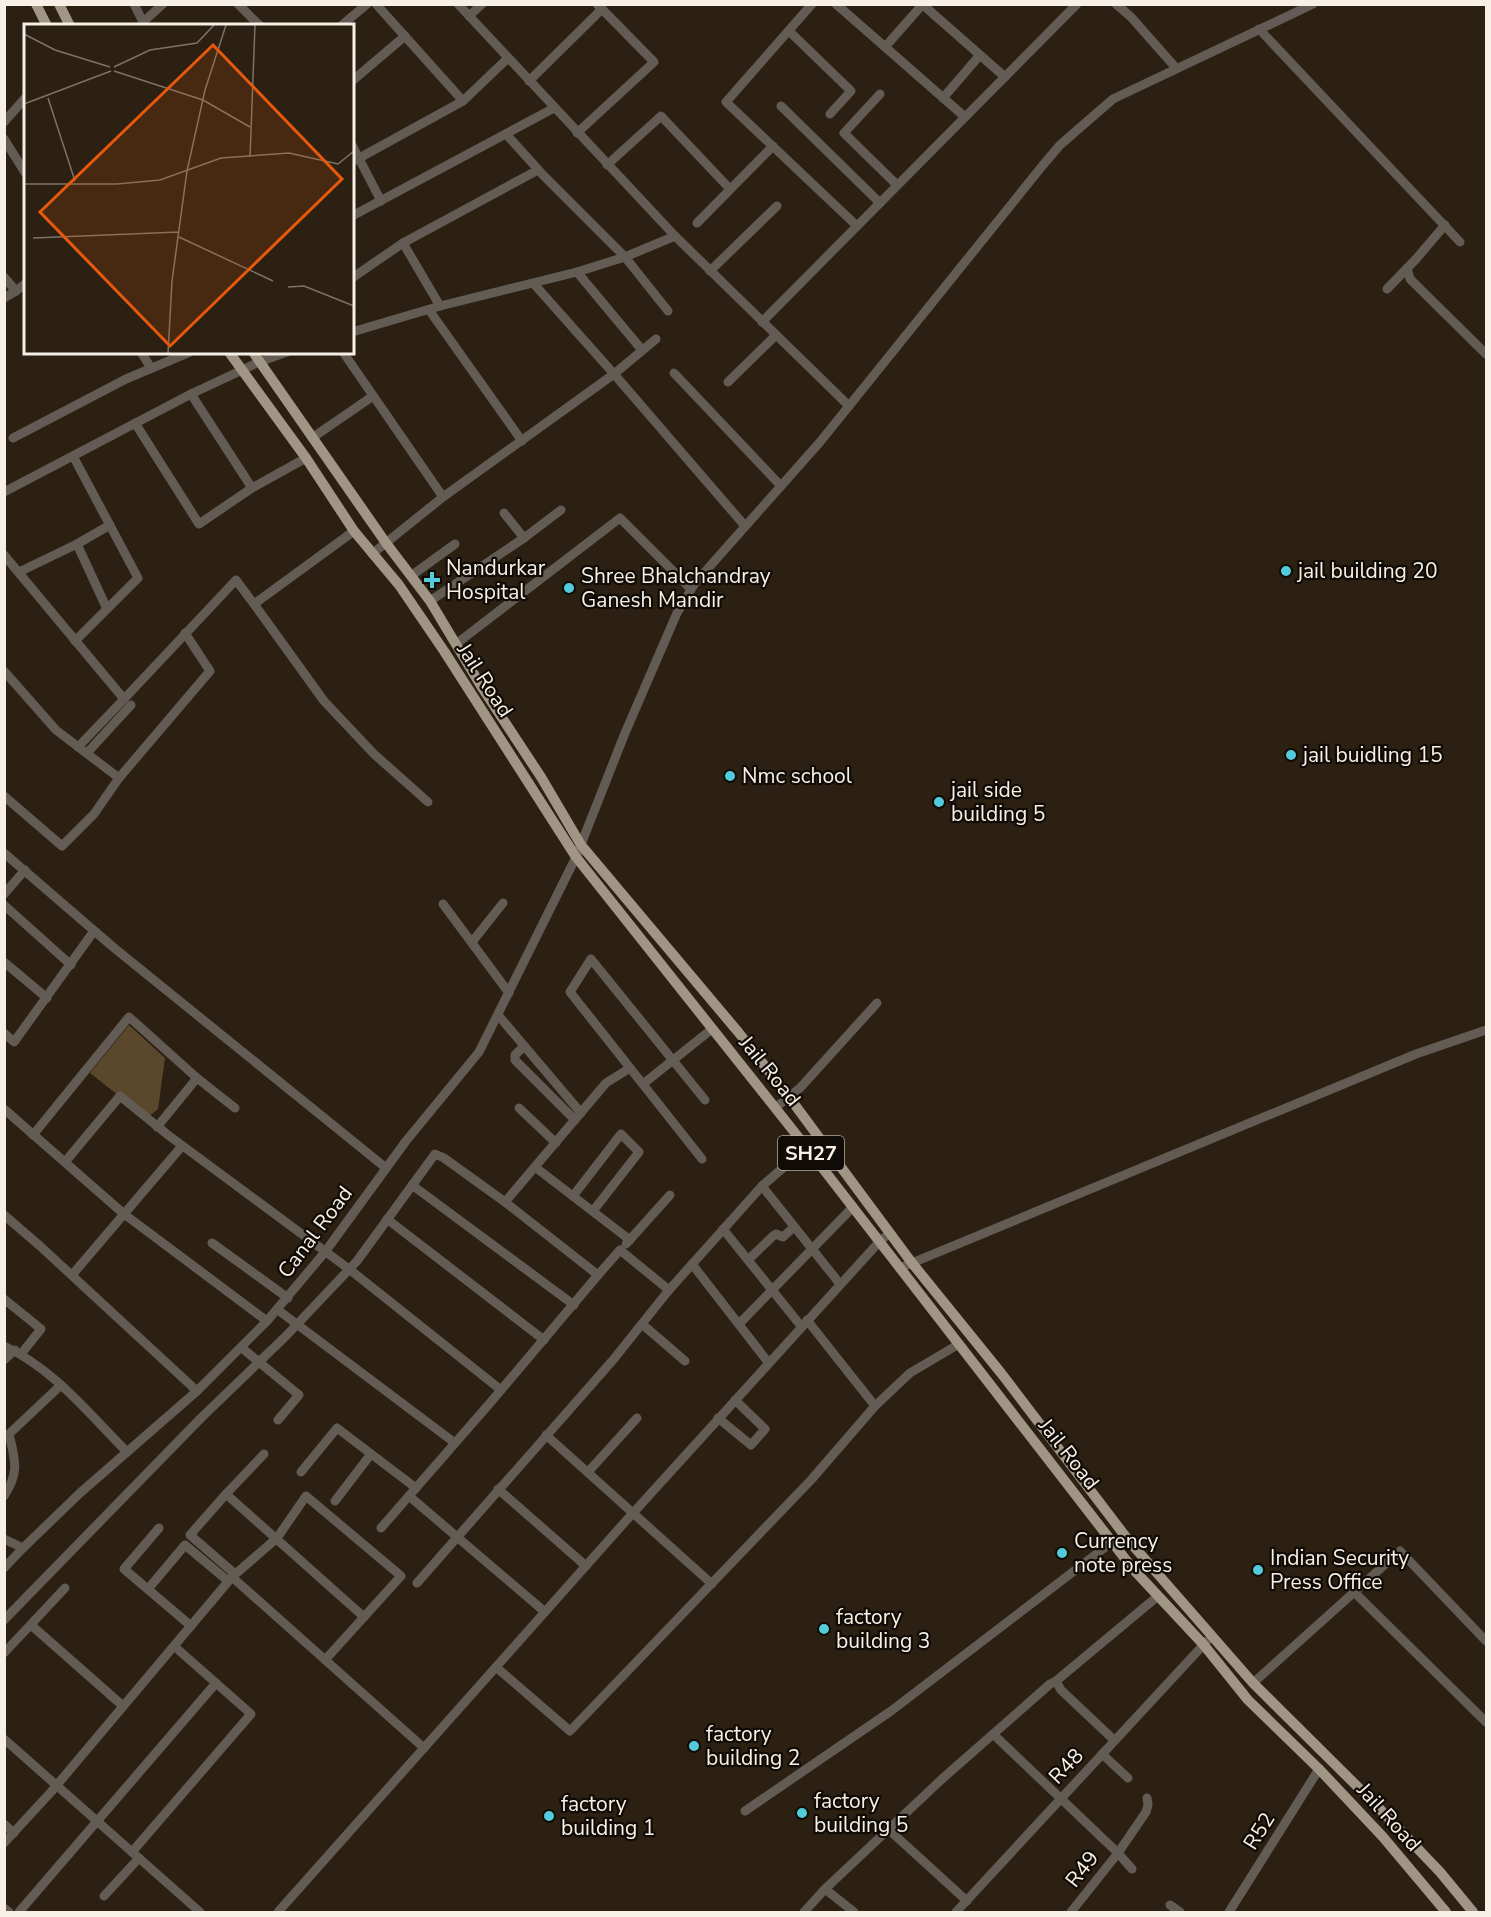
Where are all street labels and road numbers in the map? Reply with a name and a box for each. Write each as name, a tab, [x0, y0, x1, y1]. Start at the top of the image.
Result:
street label: Jail Road	[450, 637, 519, 723]
street label: Jail Road	[732, 1029, 807, 1112]
road number: SH27	[778, 1136, 844, 1170]
street label: Canal Road	[271, 1180, 359, 1284]
street label: Jail Road	[1032, 1412, 1106, 1495]
street label: R48	[1042, 1742, 1090, 1790]
street label: Jail Road	[1350, 1776, 1427, 1857]
street label: R52	[1237, 1807, 1281, 1855]
street label: R49	[1059, 1845, 1105, 1893]

